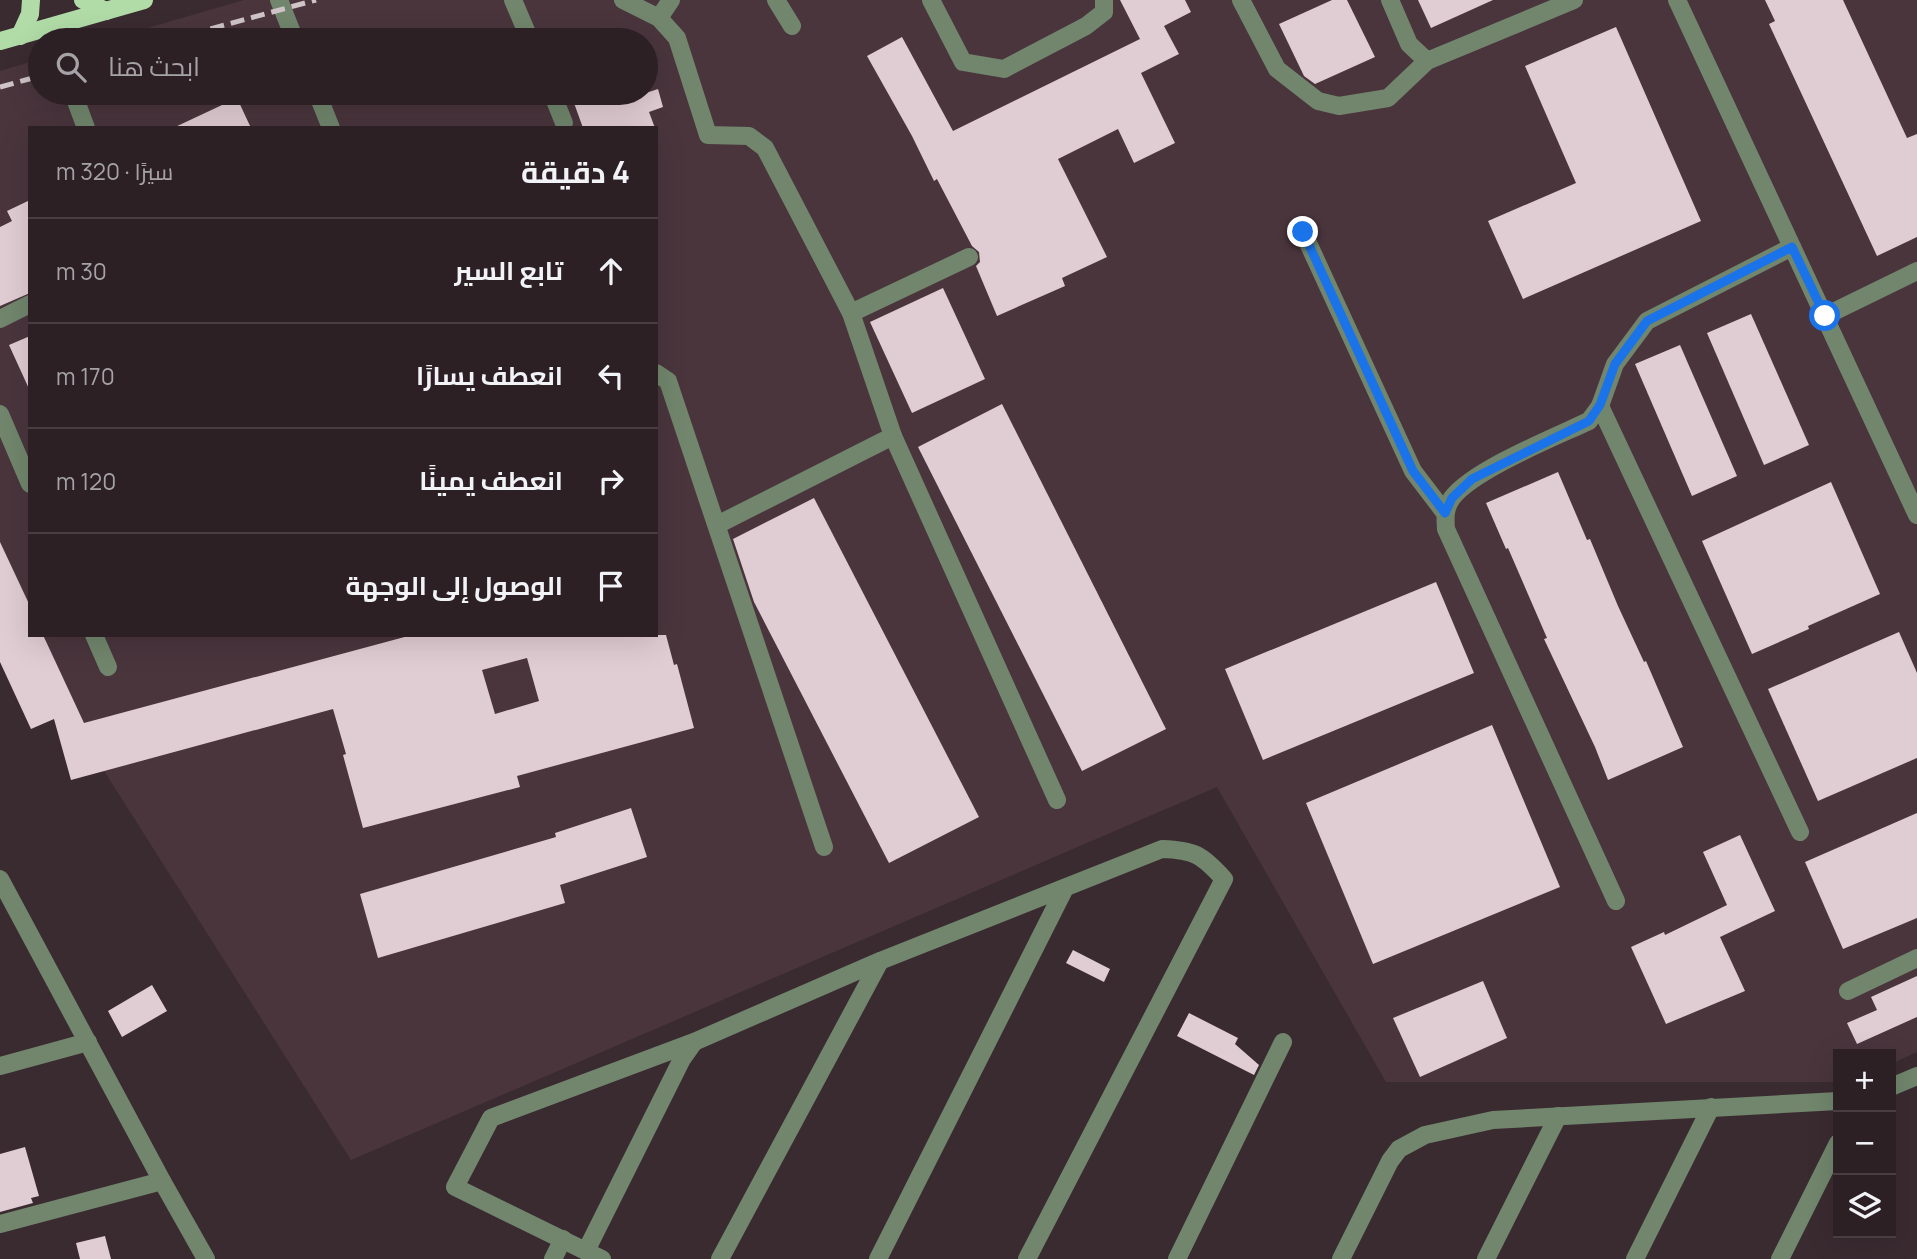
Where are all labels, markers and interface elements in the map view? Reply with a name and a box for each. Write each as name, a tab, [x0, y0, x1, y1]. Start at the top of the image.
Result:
search box	[28, 28, 658, 105]
icon: search	[52, 48, 90, 86]
text: ابحث هنا	[108, 48, 200, 84]
text: 4 دقيقة	[521, 151, 630, 192]
text: سيرًا · 320 m	[56, 155, 173, 187]
route end	[1287, 216, 1318, 247]
text: تابع السير	[454, 252, 563, 288]
icon: ahead	[592, 252, 630, 290]
text: 30 m	[56, 255, 107, 287]
route start	[1809, 300, 1840, 331]
text: انعطف يسارًا	[416, 357, 563, 393]
icon: left	[592, 357, 630, 395]
text: 170 m	[56, 360, 115, 392]
text: انعطف يمينًا	[419, 462, 563, 498]
icon: right	[592, 462, 630, 500]
text: 120 m	[56, 465, 116, 497]
text: الوصول إلى الوجهة	[345, 567, 563, 603]
icon: arrive	[592, 567, 630, 605]
map controls	[1833, 1049, 1896, 1238]
button: +	[1833, 1049, 1896, 1112]
button: −	[1833, 1112, 1896, 1175]
button: layers	[1833, 1175, 1896, 1238]

